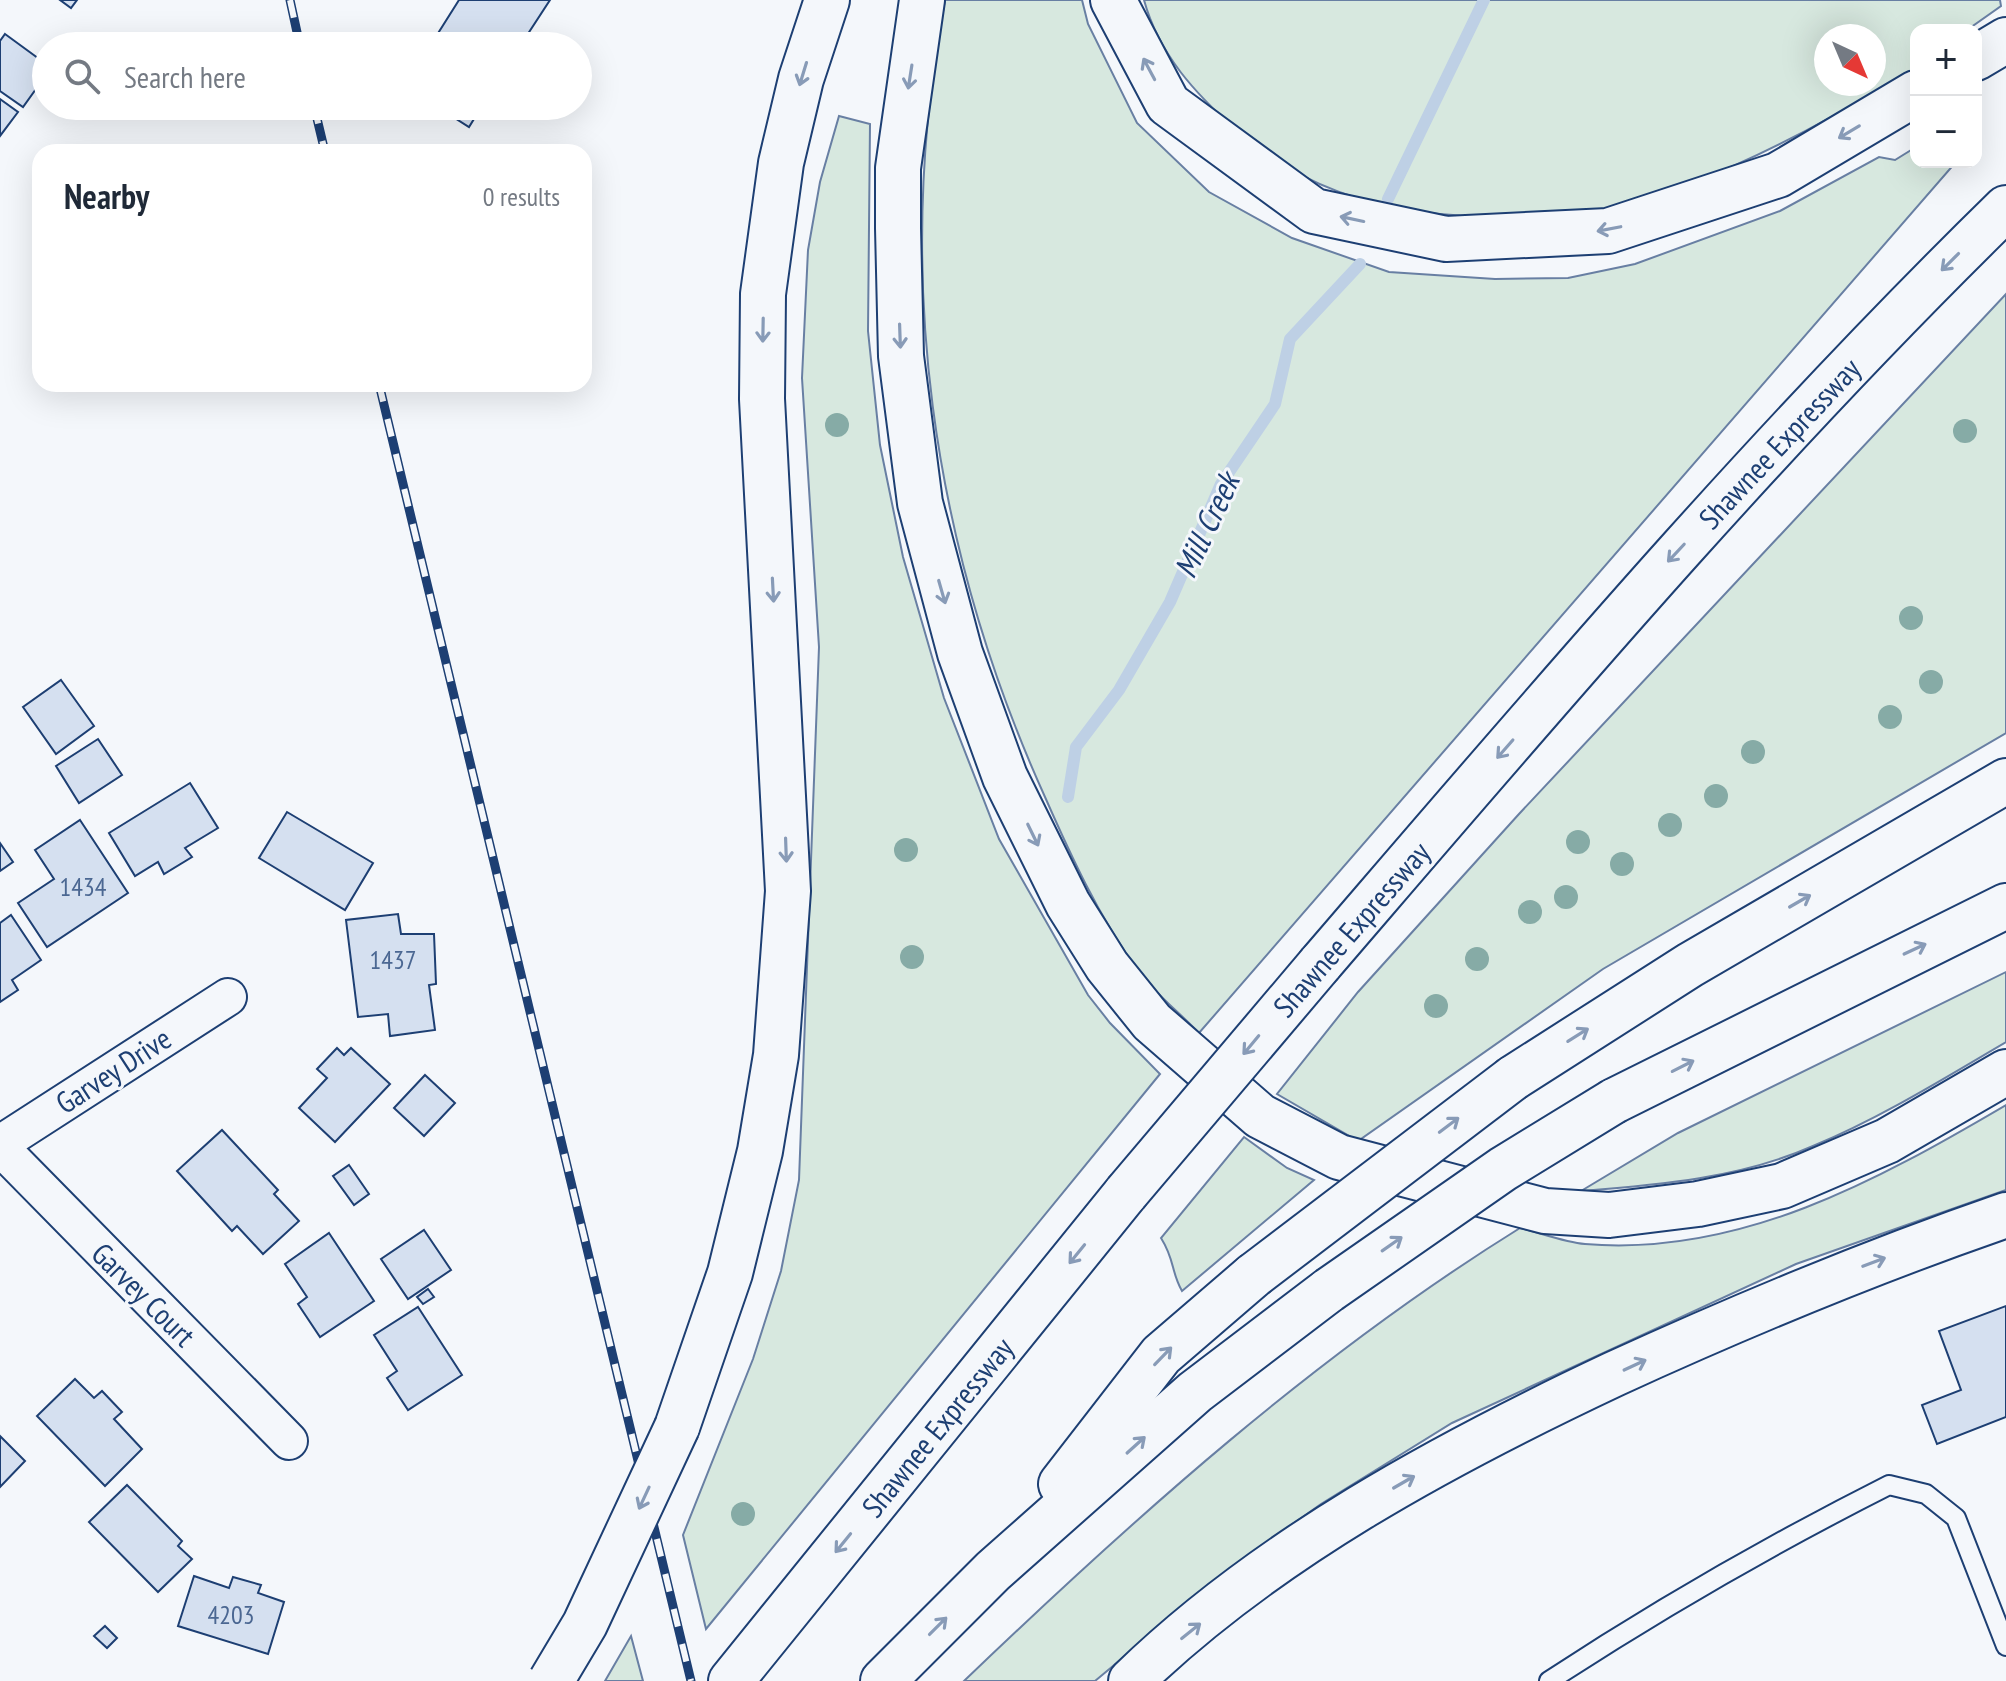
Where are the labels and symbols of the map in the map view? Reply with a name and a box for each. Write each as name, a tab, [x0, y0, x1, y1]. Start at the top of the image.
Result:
north arrow	[1814, 24, 1886, 96]
one-way arrow	[1140, 57, 1156, 81]
one-way arrow	[795, 61, 810, 87]
one-way arrow	[902, 64, 917, 89]
one-way arrow	[1838, 124, 1861, 140]
one-way arrow	[1340, 211, 1365, 226]
one-way arrow	[1597, 222, 1623, 237]
one-way arrow	[1940, 253, 1960, 272]
one-way arrow	[755, 316, 771, 343]
one-way arrow	[893, 322, 908, 349]
street label: Shawnee Expressway	[1690, 349, 1869, 537]
water label: Mill Creek	[1164, 463, 1250, 584]
one-way arrow	[1667, 543, 1685, 563]
one-way arrow	[766, 576, 781, 603]
one-way arrow	[936, 579, 951, 605]
one-way arrow	[1496, 738, 1514, 759]
one-way arrow	[1026, 823, 1041, 847]
street label: Shawnee Expressway	[1264, 833, 1438, 1025]
one-way arrow	[779, 836, 794, 863]
house number: 1434	[60, 870, 107, 903]
one-way arrow	[1788, 893, 1812, 908]
one-way arrow	[1903, 941, 1927, 956]
house number: 1437	[370, 943, 416, 976]
street label: Garvey Drive	[48, 1018, 178, 1122]
one-way arrow	[1566, 1027, 1589, 1043]
one-way arrow	[1243, 1034, 1261, 1055]
one-way arrow	[1671, 1057, 1695, 1073]
one-way arrow	[1438, 1117, 1459, 1134]
street label: Garvey Court	[84, 1234, 205, 1355]
one-way arrow	[1381, 1236, 1403, 1252]
one-way arrow	[1068, 1243, 1086, 1263]
one-way arrow	[1861, 1254, 1886, 1268]
street label: Shawnee Expressway	[853, 1329, 1022, 1525]
one-way arrow	[1153, 1346, 1172, 1366]
one-way arrow	[1623, 1357, 1647, 1372]
one-way arrow	[1125, 1436, 1145, 1454]
one-way arrow	[1392, 1474, 1415, 1490]
one-way arrow	[636, 1485, 651, 1509]
one-way arrow	[834, 1532, 852, 1553]
house number: 4203	[208, 1598, 254, 1631]
one-way arrow	[928, 1617, 947, 1636]
one-way arrow	[1180, 1622, 1201, 1640]

